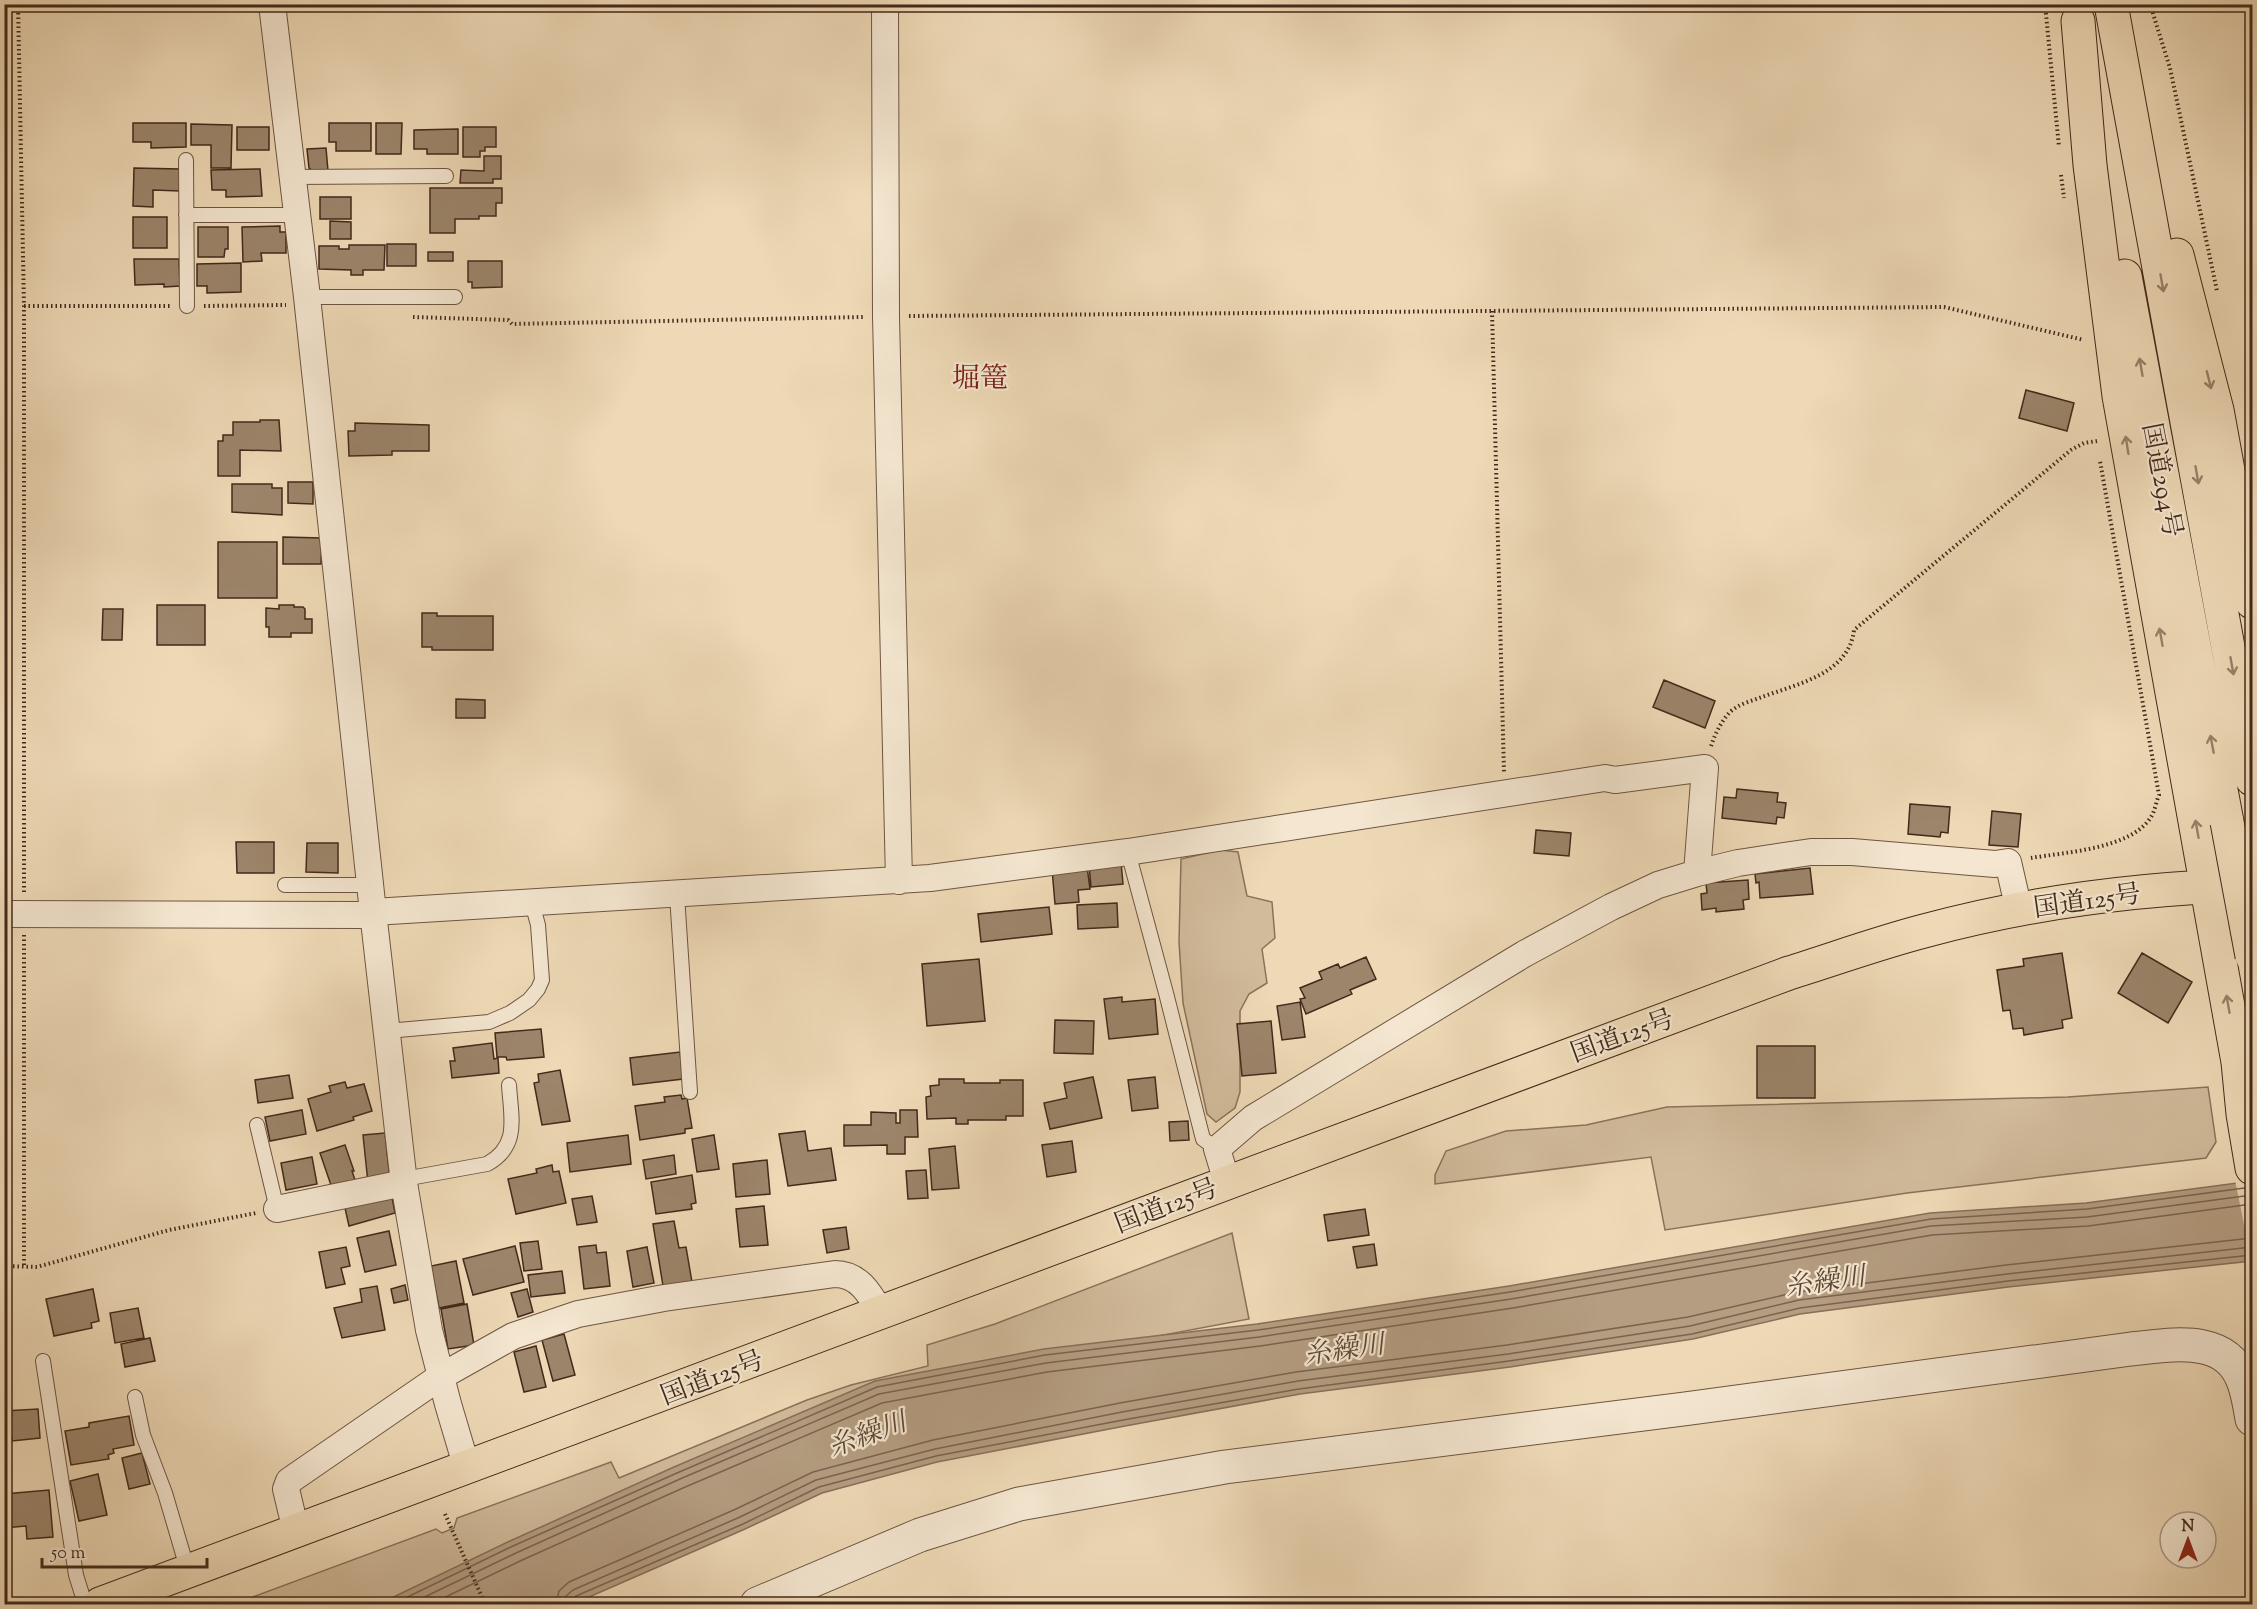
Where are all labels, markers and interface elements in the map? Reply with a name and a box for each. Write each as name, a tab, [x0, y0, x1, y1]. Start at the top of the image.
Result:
one-way arrow	[2157, 272, 2168, 292]
one-way arrow	[2135, 358, 2146, 377]
district label: 堀篭	[952, 360, 1008, 400]
one-way arrow	[2204, 370, 2216, 389]
street label: 国道294号	[2131, 420, 2190, 541]
one-way arrow	[2121, 436, 2132, 455]
one-way arrow	[2192, 464, 2203, 484]
one-way arrow	[2155, 628, 2166, 647]
one-way arrow	[2227, 656, 2238, 676]
one-way arrow	[2206, 735, 2217, 755]
one-way arrow	[2191, 820, 2202, 839]
street label: 国道125号	[2031, 877, 2143, 928]
one-way arrow	[2222, 995, 2233, 1015]
street label: 国道125号	[1566, 1002, 1680, 1073]
street label: 国道125号	[1110, 1171, 1224, 1244]
water label: 糸繰川	[1783, 1258, 1871, 1308]
water label: 糸繰川	[1302, 1326, 1390, 1376]
street label: 国道125号	[656, 1343, 770, 1416]
water label: 糸繰川	[823, 1403, 915, 1469]
north arrow	[2158, 1510, 2218, 1570]
text: N	[2182, 1516, 2195, 1539]
scale bar	[42, 1531, 207, 1569]
text: 50 m	[50, 1541, 86, 1567]

